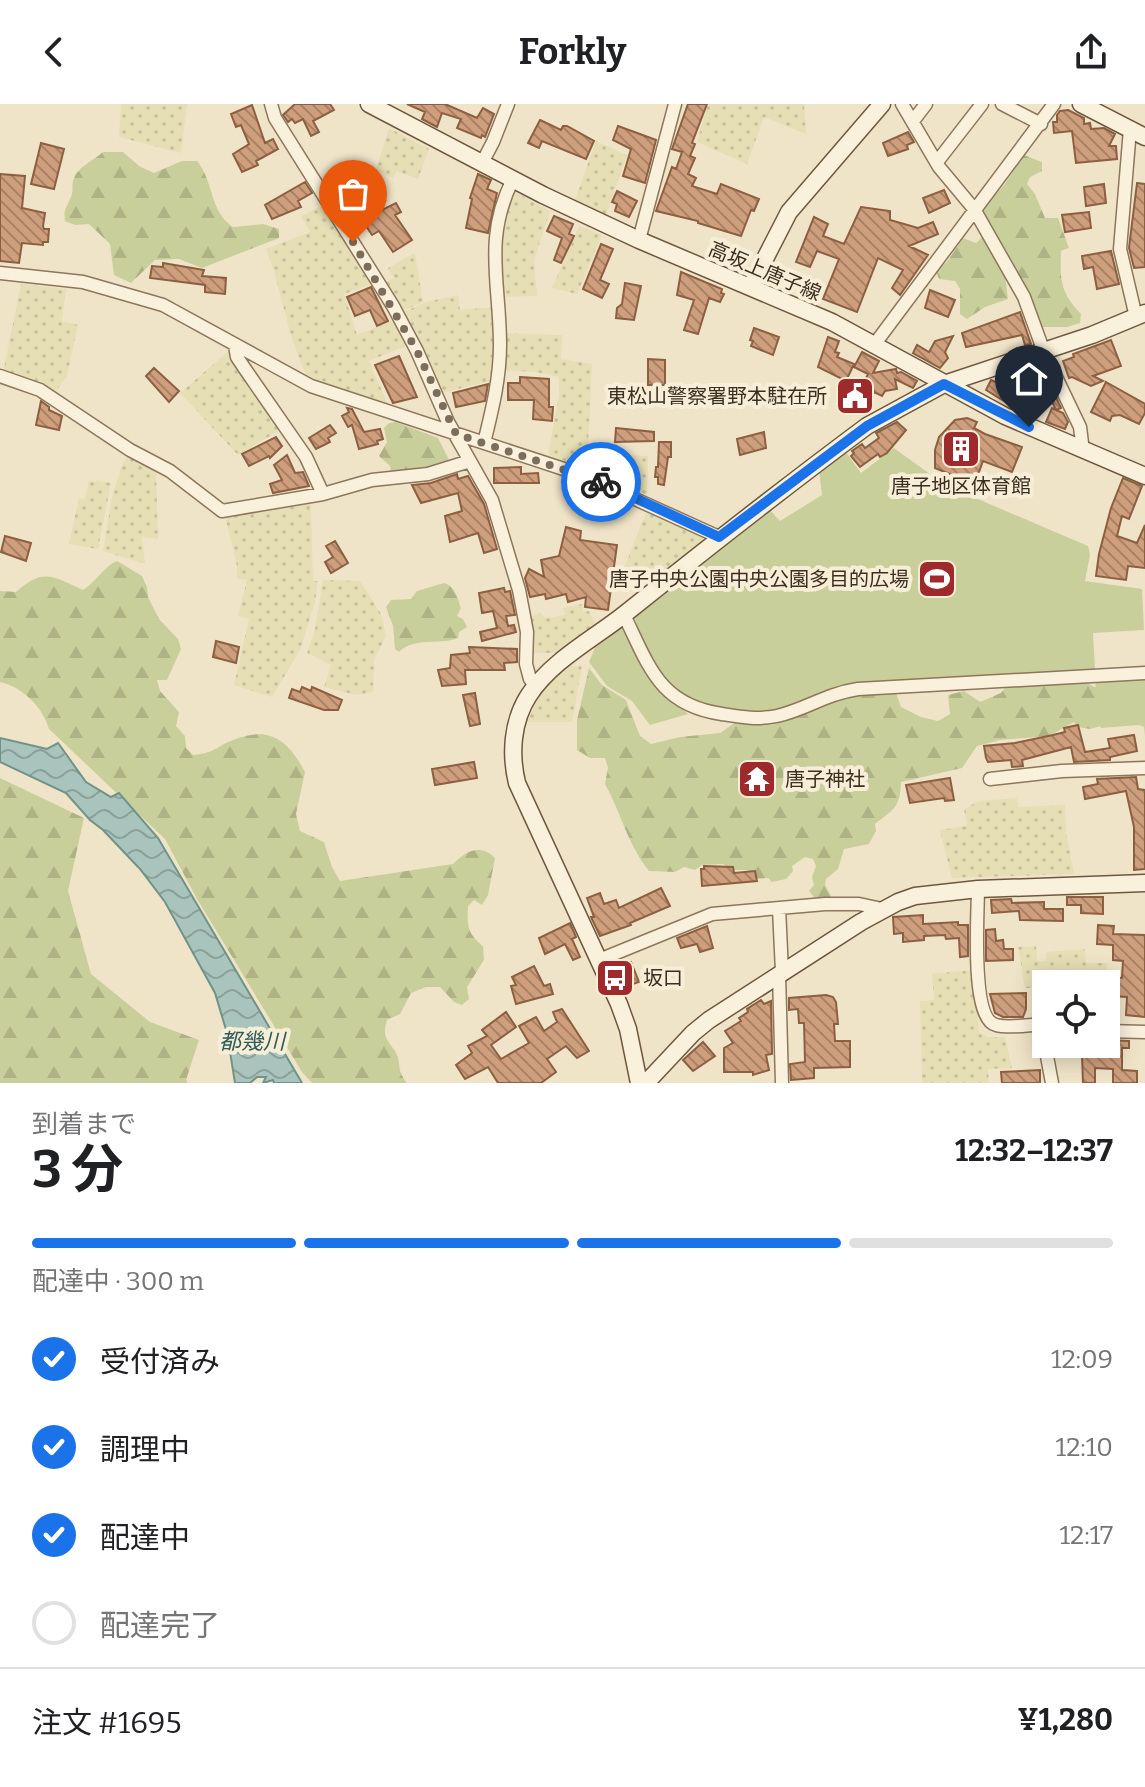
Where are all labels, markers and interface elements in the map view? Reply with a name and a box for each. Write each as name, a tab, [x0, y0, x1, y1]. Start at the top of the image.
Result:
icon: back	[32, 30, 76, 74]
text: Forkly	[519, 30, 626, 74]
icon: share	[1069, 30, 1113, 74]
pin	[319, 160, 387, 242]
icon: bag	[331, 172, 375, 216]
street label: 高坂上唐子線	[705, 237, 825, 305]
pin	[995, 345, 1063, 427]
icon: home	[1007, 357, 1051, 401]
public building icon: 東松山警察署野本駐在所	[834, 375, 876, 417]
place label: 東松山警察署野本駐在所	[607, 384, 827, 408]
building icon: 唐子地区体育館	[940, 428, 982, 470]
courier	[561, 442, 641, 522]
icon: bike	[579, 460, 623, 504]
place label: 唐子地区体育館	[891, 474, 1031, 498]
sports icon: 唐子中央公園中央公園多目的広場	[916, 558, 958, 600]
place label: 唐子中央公園中央公園多目的広場	[609, 567, 909, 591]
temple icon: 唐子神社	[736, 758, 778, 800]
place label: 唐子神社	[785, 767, 865, 791]
bus stop icon: 坂口	[594, 957, 636, 999]
place label: 坂口	[643, 966, 683, 990]
map controls	[1032, 970, 1120, 1058]
button: locate	[1032, 970, 1120, 1058]
water label: 都幾川	[219, 1028, 287, 1055]
text: 到着まで	[32, 1109, 136, 1140]
text: 12:32–12:37	[955, 1133, 1113, 1169]
text: 3 分	[32, 1138, 123, 1201]
text: 配達中 · 300 m	[32, 1266, 204, 1297]
icon: check	[32, 1337, 76, 1381]
text: 受付済み	[100, 1344, 220, 1380]
text: 12:09	[1051, 1344, 1113, 1375]
icon: check	[32, 1425, 76, 1469]
text: 調理中	[100, 1432, 190, 1468]
text: 12:10	[1056, 1432, 1113, 1463]
icon: check	[32, 1513, 76, 1557]
text: 配達中	[100, 1520, 190, 1556]
text: 12:17	[1059, 1520, 1113, 1551]
text: 配達完了	[100, 1608, 220, 1644]
text: ¥1,280	[1018, 1702, 1113, 1738]
text: 注文 #1695	[32, 1705, 181, 1741]

